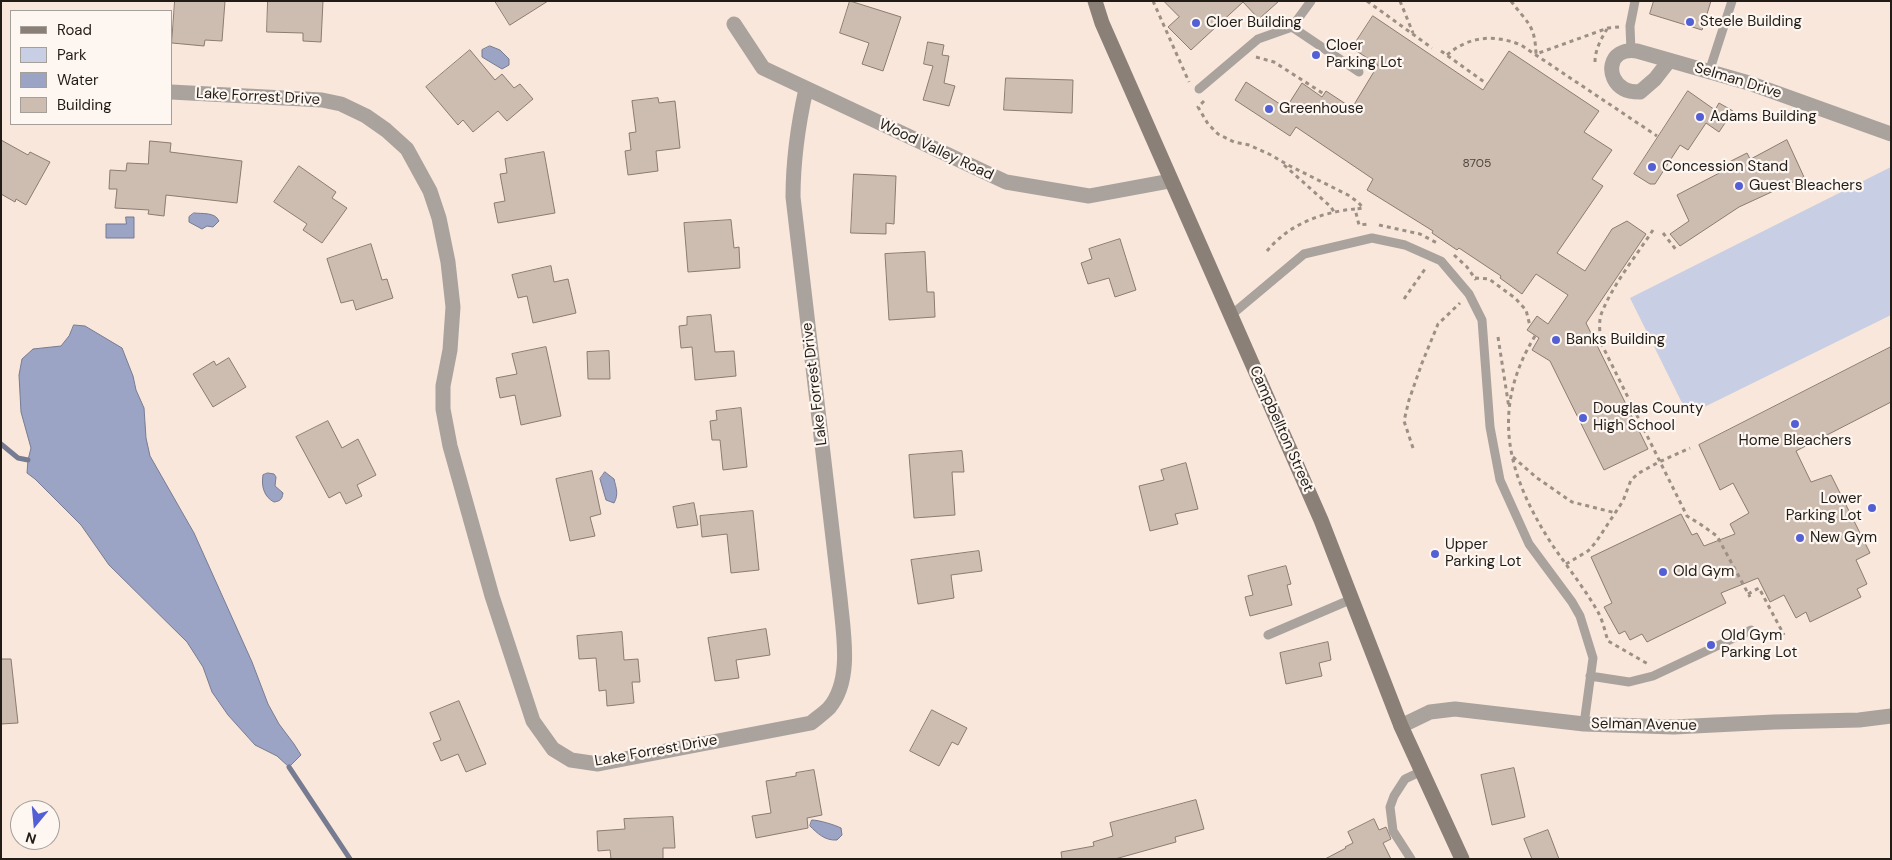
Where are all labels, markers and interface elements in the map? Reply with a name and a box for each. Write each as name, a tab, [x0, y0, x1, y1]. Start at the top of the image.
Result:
legend	[10, 10, 172, 125]
place label: Steele Building	[1700, 13, 1802, 31]
place label: Cloer Building	[1206, 14, 1302, 32]
marker: Steele Building	[1684, 16, 1696, 28]
marker: Cloer Building	[1190, 17, 1202, 29]
text: Road	[57, 20, 92, 40]
place label: Cloer Parking Lot	[1326, 37, 1402, 72]
text: Park	[57, 45, 87, 65]
marker: Cloer Parking Lot	[1310, 49, 1322, 61]
street label: Selman Drive	[1692, 59, 1784, 103]
text: Water	[57, 70, 98, 90]
street label: Lake Forrest Drive	[196, 85, 320, 109]
text: Building	[57, 95, 112, 115]
place label: Greenhouse	[1279, 100, 1363, 118]
marker: Greenhouse	[1263, 103, 1275, 115]
place label: Adams Building	[1710, 108, 1817, 126]
marker: Adams Building	[1694, 111, 1706, 123]
street label: Wood Valley Road	[876, 116, 996, 184]
house number: 8705	[1463, 157, 1491, 171]
place label: Concession Stand	[1662, 158, 1788, 176]
marker: Concession Stand	[1646, 161, 1658, 173]
place label: Guest Bleachers	[1749, 177, 1862, 195]
marker: Guest Bleachers	[1733, 180, 1745, 192]
street label: Lake Forrest Drive	[799, 321, 831, 447]
place label: Banks Building	[1566, 331, 1665, 349]
marker: Banks Building	[1550, 334, 1562, 346]
street label: Campbellton Street	[1245, 363, 1317, 495]
place label: Douglas County High School	[1593, 400, 1703, 435]
marker: Douglas County High School	[1577, 412, 1589, 424]
marker: Home Bleachers	[1789, 418, 1801, 430]
place label: Home Bleachers	[1739, 432, 1851, 450]
place label: Lower Parking Lot	[1786, 490, 1862, 525]
marker: Lower Parking Lot	[1866, 502, 1878, 514]
place label: New Gym	[1810, 529, 1877, 547]
marker: New Gym	[1794, 532, 1806, 544]
place label: Upper Parking Lot	[1445, 536, 1521, 571]
marker: Upper Parking Lot	[1429, 548, 1441, 560]
place label: Old Gym	[1673, 563, 1734, 581]
marker: Old Gym	[1657, 566, 1669, 578]
place label: Old Gym Parking Lot	[1721, 627, 1797, 662]
marker: Old Gym Parking Lot	[1705, 639, 1717, 651]
street label: Selman Avenue	[1591, 715, 1697, 735]
street label: Lake Forrest Drive	[593, 731, 719, 771]
north arrow	[10, 800, 60, 850]
text: N	[23, 828, 38, 848]

